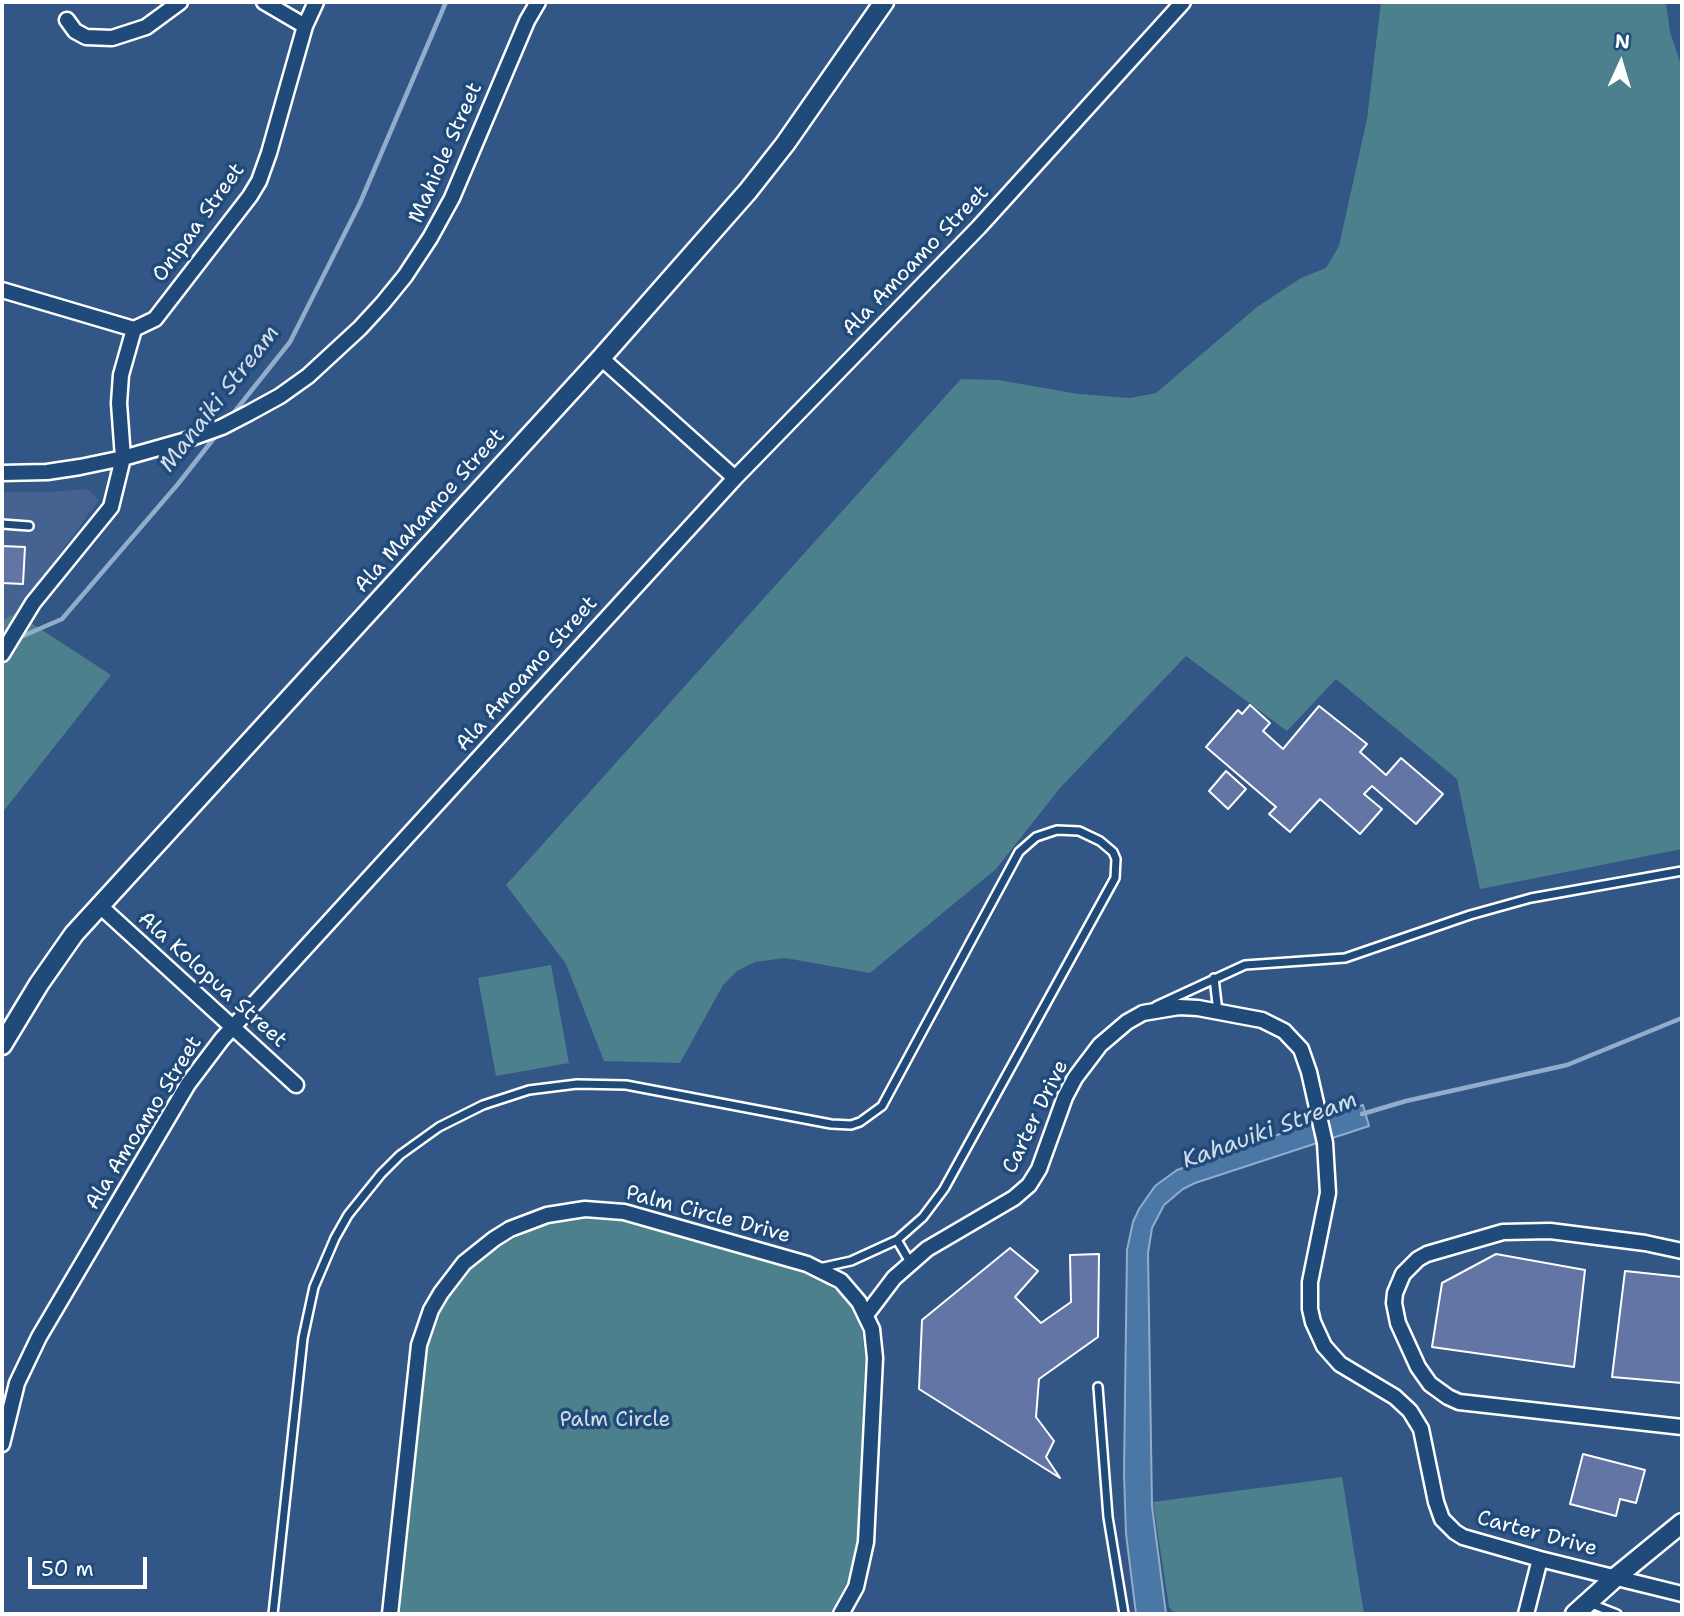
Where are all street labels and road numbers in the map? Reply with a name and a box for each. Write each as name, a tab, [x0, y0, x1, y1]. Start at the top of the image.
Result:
street label: Mahiole Street	[404, 79, 488, 227]
street label: Onipaa Street	[148, 159, 250, 287]
street label: Ala Amoamo Street	[837, 180, 995, 342]
street label: Ala Mahamoe Street	[350, 424, 510, 598]
street label: Ala Amoamo Street	[451, 591, 603, 757]
street label: Ala Kolopua Street	[132, 907, 292, 1053]
street label: Ala Amoamo Street	[80, 1032, 208, 1214]
street label: Carter Drive	[998, 1056, 1074, 1178]
street label: Palm Circle Drive	[623, 1181, 793, 1249]
street label: Carter Drive	[1474, 1506, 1600, 1562]

